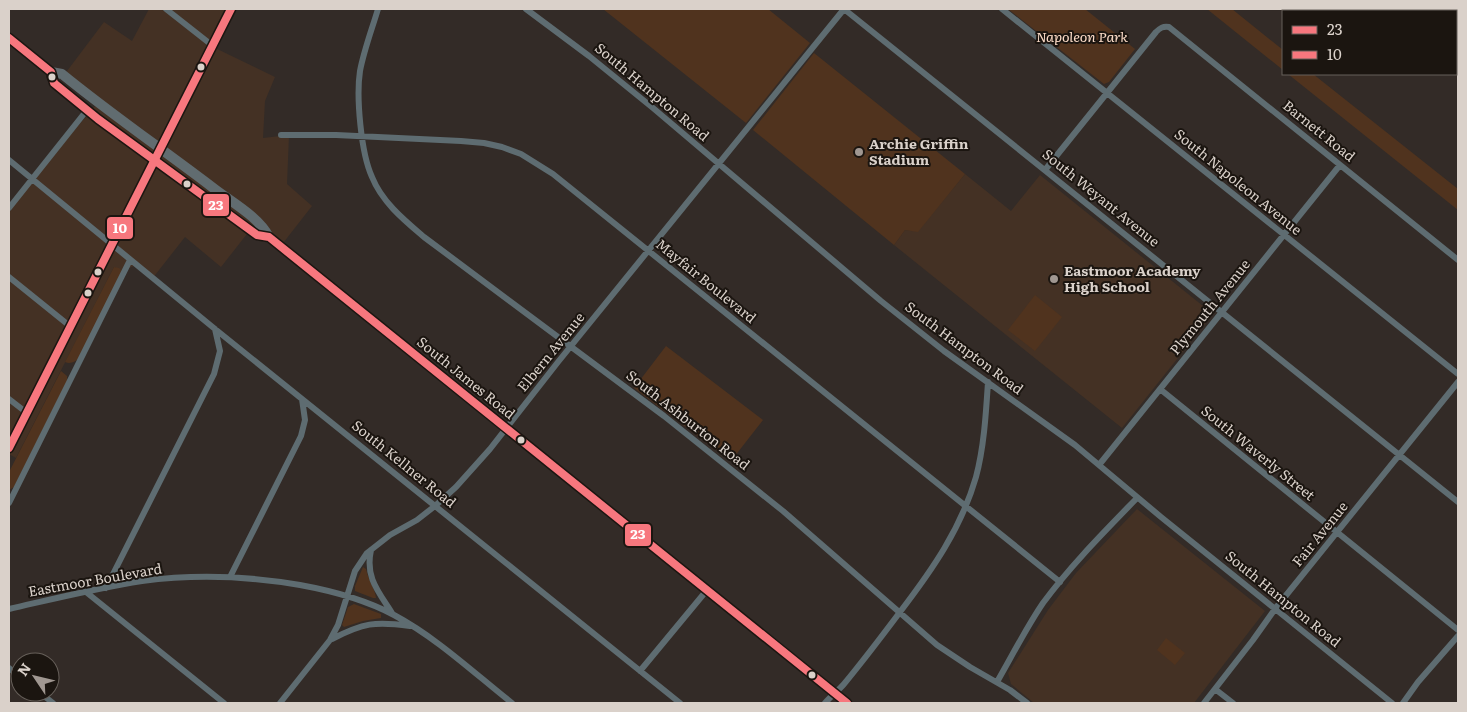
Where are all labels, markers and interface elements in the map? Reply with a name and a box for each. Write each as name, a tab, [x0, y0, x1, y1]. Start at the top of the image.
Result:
legend	[1282, 10, 1457, 75]
text: 23	[1327, 17, 1343, 40]
park label: Napoleon Park	[1036, 26, 1128, 46]
street label: South Hampton Road	[591, 37, 714, 145]
text: 10	[1327, 42, 1342, 65]
unlabelled marker	[196, 62, 206, 72]
unlabelled marker	[47, 72, 57, 82]
street label: Barnett Road	[1279, 95, 1360, 166]
street label: South Napoleon Avenue	[1171, 123, 1307, 239]
place label: Archie Griffin Stadium	[869, 133, 969, 169]
street label: South Weyant Avenue	[1039, 144, 1164, 251]
marker: Archie Griffin Stadium	[853, 146, 865, 158]
unlabelled marker	[182, 179, 192, 189]
line badge: 23	[202, 193, 230, 217]
text: 23	[208, 194, 224, 214]
line badge: 10	[106, 216, 134, 240]
text: 10	[113, 217, 128, 237]
street label: Mayfair Boulevard	[652, 233, 761, 327]
street label: Plymouth Avenue	[1164, 254, 1254, 358]
place label: Eastmoor Academy High School	[1064, 260, 1201, 296]
unlabelled marker	[93, 267, 103, 277]
marker: Eastmoor Academy High School	[1048, 273, 1060, 285]
unlabelled marker	[83, 288, 93, 298]
street label: South Hampton Road	[901, 296, 1028, 399]
street label: Elbern Avenue	[512, 307, 589, 395]
street label: South James Road	[413, 331, 520, 423]
street label: South Ashburton Road	[623, 365, 755, 474]
street label: South Waverly Street	[1197, 400, 1320, 505]
street label: South Kellner Road	[348, 415, 461, 512]
unlabelled marker	[516, 435, 526, 445]
street label: Fair Avenue	[1287, 496, 1352, 570]
line badge: 23	[624, 523, 652, 547]
text: 23	[630, 523, 646, 543]
street label: South Hampton Road	[1222, 545, 1346, 651]
street label: Eastmoor Boulevard	[26, 557, 164, 601]
north arrow	[10, 652, 60, 702]
text: N	[12, 658, 35, 680]
unlabelled marker	[807, 670, 817, 680]

